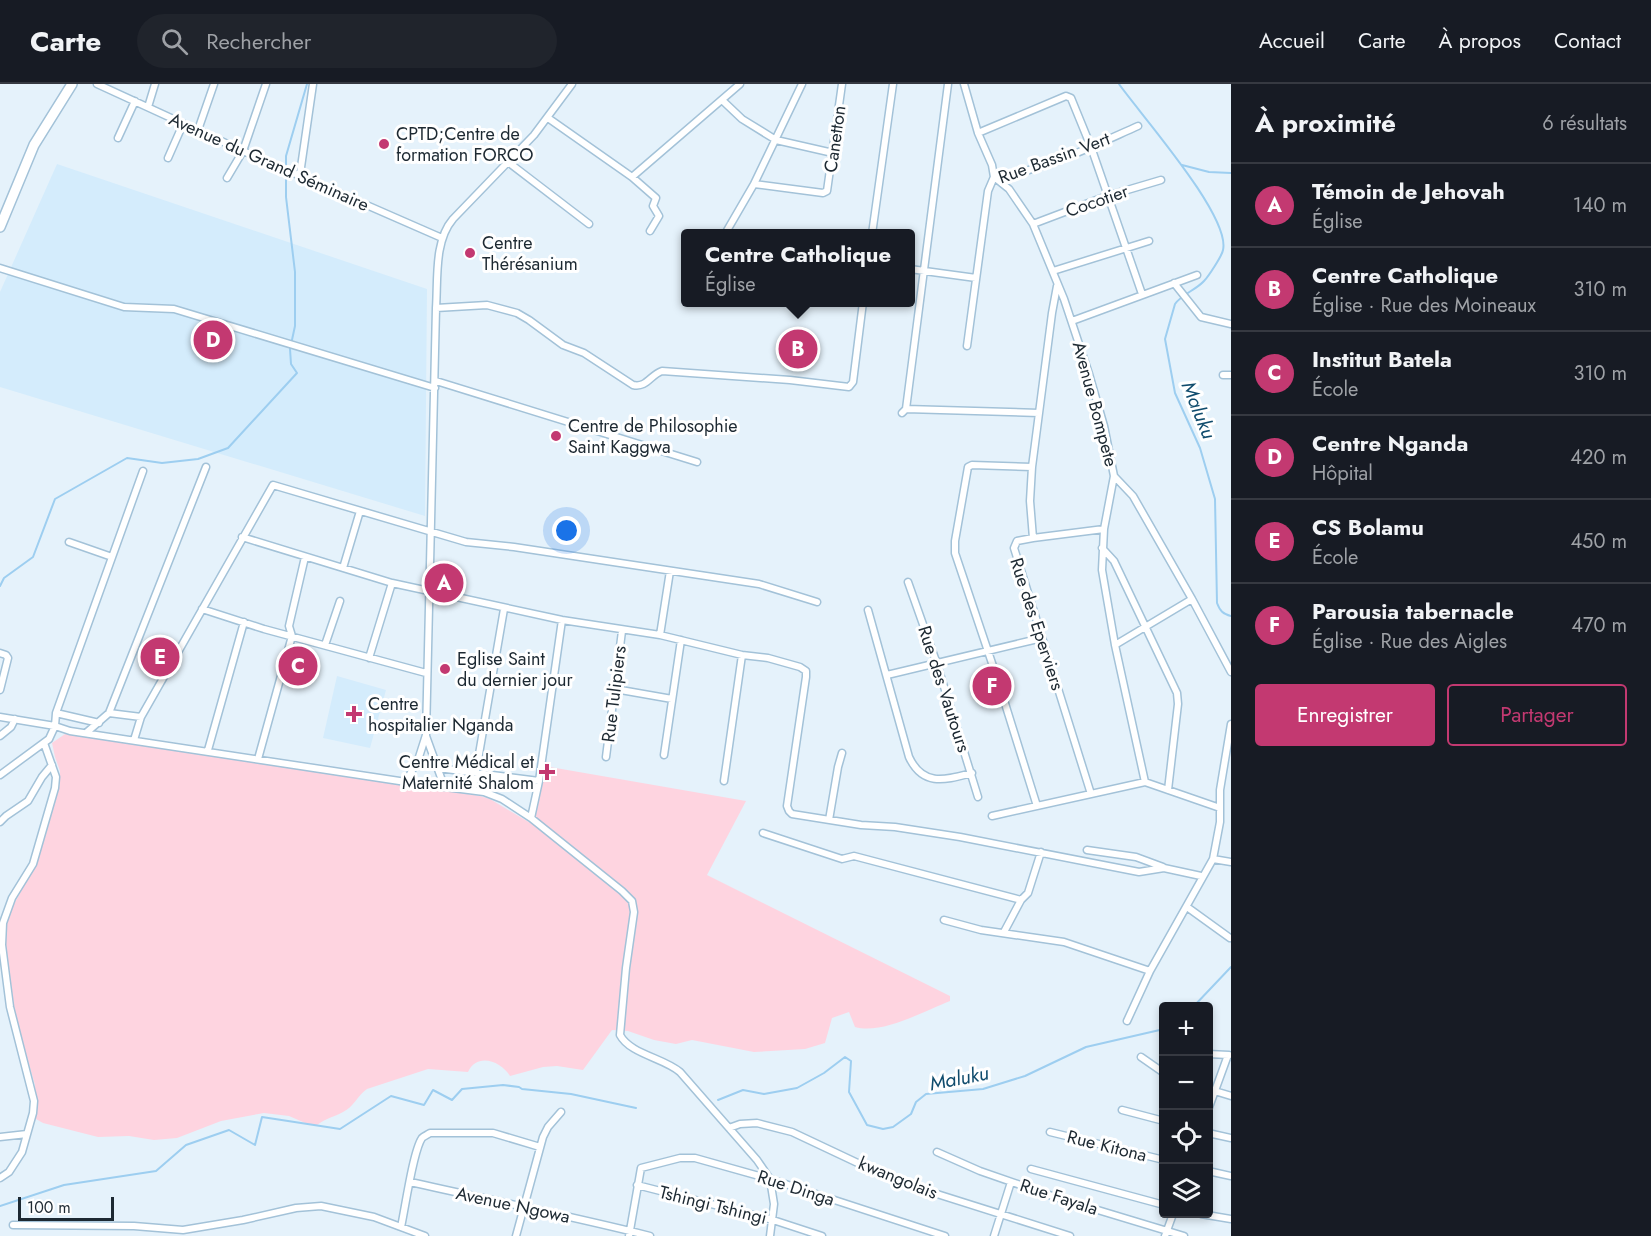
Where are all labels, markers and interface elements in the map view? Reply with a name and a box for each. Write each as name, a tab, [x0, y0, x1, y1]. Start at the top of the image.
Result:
search box	[137, 14, 557, 68]
text: Carte	[30, 21, 101, 62]
icon: search	[158, 25, 191, 58]
text: Rechercher	[206, 25, 311, 57]
text: Accueil	[1259, 26, 1325, 56]
text: Carte	[1358, 26, 1406, 56]
text: À propos	[1439, 26, 1521, 56]
text: Contact	[1554, 26, 1621, 56]
street label: Canetton	[817, 104, 853, 174]
text: À proximité	[1255, 104, 1396, 142]
street label: Avenue du Grand Séminaire	[165, 106, 373, 218]
text: 6 résultats	[1542, 109, 1627, 138]
place label: CPTD;Centre de formation FORCO	[396, 121, 533, 168]
street label: Rue Bassin Vert	[995, 126, 1114, 190]
marker: CPTD;Centre de formation FORCO	[377, 137, 391, 151]
text: Témoin de Jehovah	[1312, 175, 1505, 207]
street label: Cocotier	[1062, 178, 1133, 224]
text: A	[1267, 191, 1282, 220]
text: 140 m	[1573, 191, 1627, 220]
text: Église	[1312, 207, 1363, 236]
popup	[681, 229, 915, 307]
place label: Centre Thérésanium	[482, 230, 578, 277]
text: Centre Catholique	[705, 238, 891, 270]
marker: Centre Thérésanium	[463, 246, 477, 260]
text: Centre Catholique	[1312, 259, 1498, 291]
text: Église	[705, 270, 755, 299]
text: B	[1268, 275, 1281, 304]
text: 310 m	[1573, 275, 1627, 304]
text: Église · Rue des Moineaux	[1312, 291, 1536, 320]
pin: D	[194, 318, 232, 362]
pin: B	[778, 326, 818, 372]
street label: Avenue Bompete	[1066, 339, 1124, 469]
text: Institut Batela	[1312, 343, 1452, 375]
text: C	[1267, 359, 1282, 388]
text: 310 m	[1573, 359, 1627, 388]
text: École	[1312, 375, 1358, 404]
water label: Maluku	[1174, 377, 1223, 443]
place label: Centre de Philosophie Saint Kaggwa	[568, 413, 738, 460]
text: Centre Nganda	[1312, 427, 1468, 459]
marker: Centre de Philosophie Saint Kaggwa	[549, 429, 563, 443]
text: D	[1267, 443, 1282, 472]
text: 420 m	[1570, 443, 1627, 472]
text: Hôpital	[1312, 459, 1373, 488]
text: CS Bolamu	[1312, 511, 1424, 543]
your location	[552, 516, 581, 545]
text: E	[1268, 527, 1281, 556]
text: 450 m	[1570, 527, 1627, 556]
text: École	[1312, 543, 1358, 572]
street label: Rue des Eperviers	[1003, 554, 1071, 694]
pin: A	[424, 560, 464, 606]
text: Parousia tabernacle	[1312, 595, 1514, 627]
text: F	[1269, 611, 1280, 640]
text: 470 m	[1571, 611, 1627, 640]
street label: Rue des Vautours	[911, 622, 977, 756]
text: Église · Rue des Aigles	[1312, 627, 1507, 656]
pin: E	[140, 634, 180, 680]
pin: C	[278, 644, 318, 688]
street label: Rue Tulipiers	[595, 644, 633, 744]
place label: Eglise Saint du dernier jour	[457, 646, 574, 693]
marker: Eglise Saint du dernier jour	[438, 662, 452, 676]
pin: F	[972, 664, 1012, 708]
button: Enregistrer	[1255, 684, 1435, 746]
button: Partager	[1447, 684, 1627, 746]
place label: Centre hospitalier Nganda	[368, 691, 513, 738]
marker: Centre hospitalier Nganda	[345, 705, 363, 723]
place label: Centre Médical et Maternité Shalom	[399, 749, 535, 796]
marker: Centre Médical et Maternité Shalom	[538, 763, 556, 781]
map controls	[1159, 1002, 1213, 1218]
button: +	[1159, 1002, 1213, 1056]
button: −	[1159, 1056, 1213, 1110]
water label: Maluku	[927, 1059, 991, 1098]
button: locate	[1159, 1110, 1213, 1164]
street label: Rue Kitona	[1064, 1124, 1150, 1168]
street label: kwangolais	[854, 1150, 942, 1206]
street label: Rue Dinga	[754, 1163, 838, 1213]
button: layers	[1159, 1164, 1213, 1218]
street label: Rue Fayala	[1017, 1172, 1101, 1222]
street label: Tshingi Tshingi	[656, 1179, 770, 1231]
street label: Avenue Ngowa	[453, 1180, 573, 1230]
scale bar	[18, 1194, 114, 1222]
text: 100 m	[27, 1196, 71, 1219]

